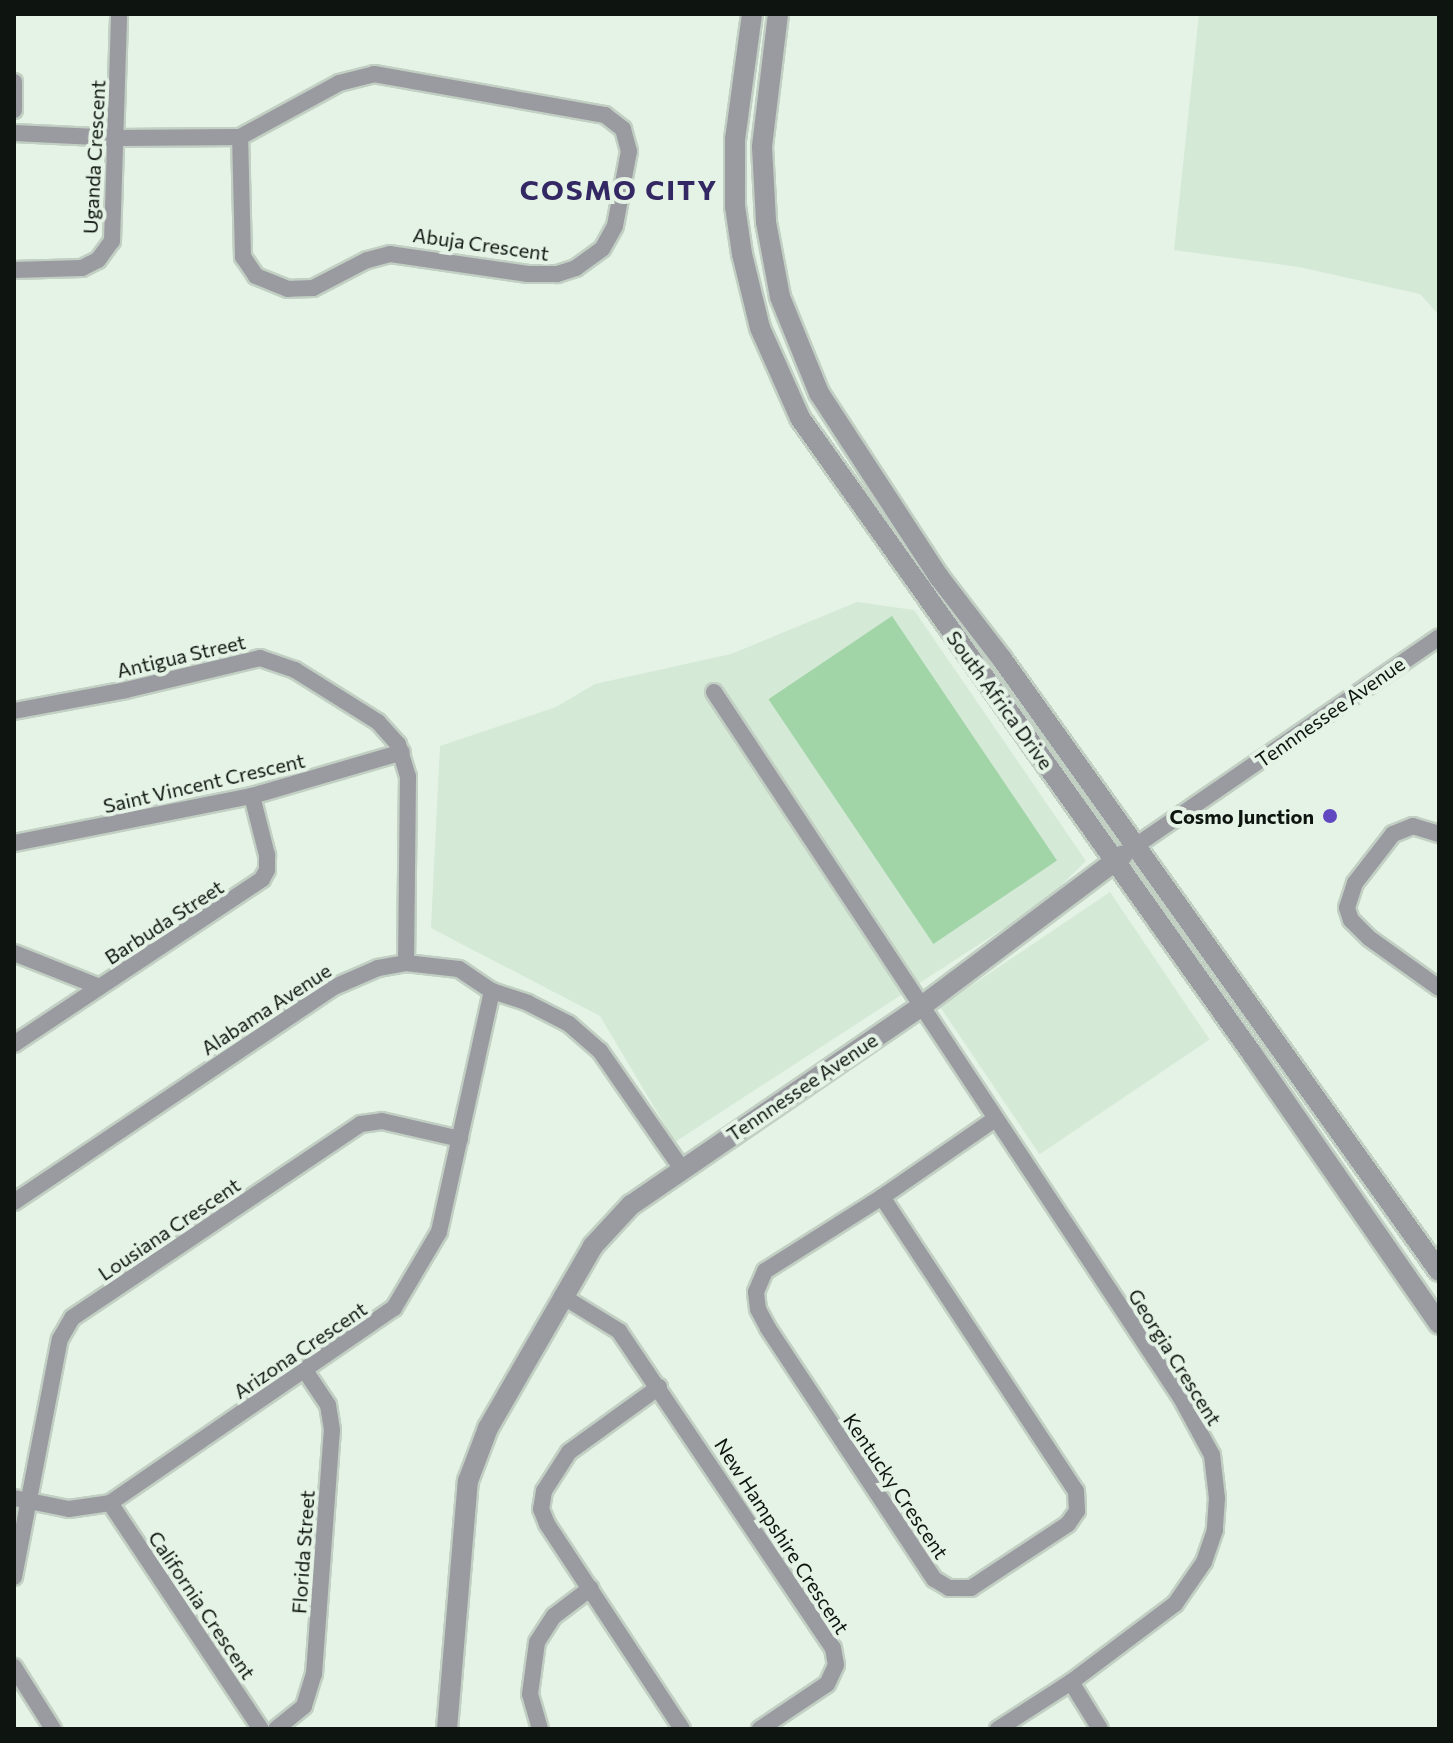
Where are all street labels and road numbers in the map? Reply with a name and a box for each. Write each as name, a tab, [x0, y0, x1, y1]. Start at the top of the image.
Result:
street label: Uganda Crescent	[78, 79, 110, 235]
street label: Abuja Crescent	[411, 223, 551, 265]
street label: South Africa Drive	[942, 626, 1058, 774]
street label: Antigua Street	[114, 630, 248, 682]
street label: Tennnessee Avenue	[1251, 652, 1409, 772]
street label: Saint Vincent Crescent	[101, 748, 307, 818]
street label: Barbuda Street	[100, 875, 228, 969]
street label: Alabama Avenue	[197, 958, 335, 1060]
street label: Tennnessee Avenue	[722, 1028, 882, 1146]
street label: Lousiana Crescent	[93, 1173, 245, 1285]
street label: Georgia Crescent	[1123, 1284, 1227, 1430]
street label: Arizona Crescent	[229, 1297, 371, 1403]
street label: Kentucky Crescent	[838, 1409, 954, 1563]
street label: New Hampshire Crescent	[710, 1434, 854, 1638]
street label: Florida Street	[287, 1489, 319, 1615]
street label: California Crescent	[143, 1526, 261, 1684]

